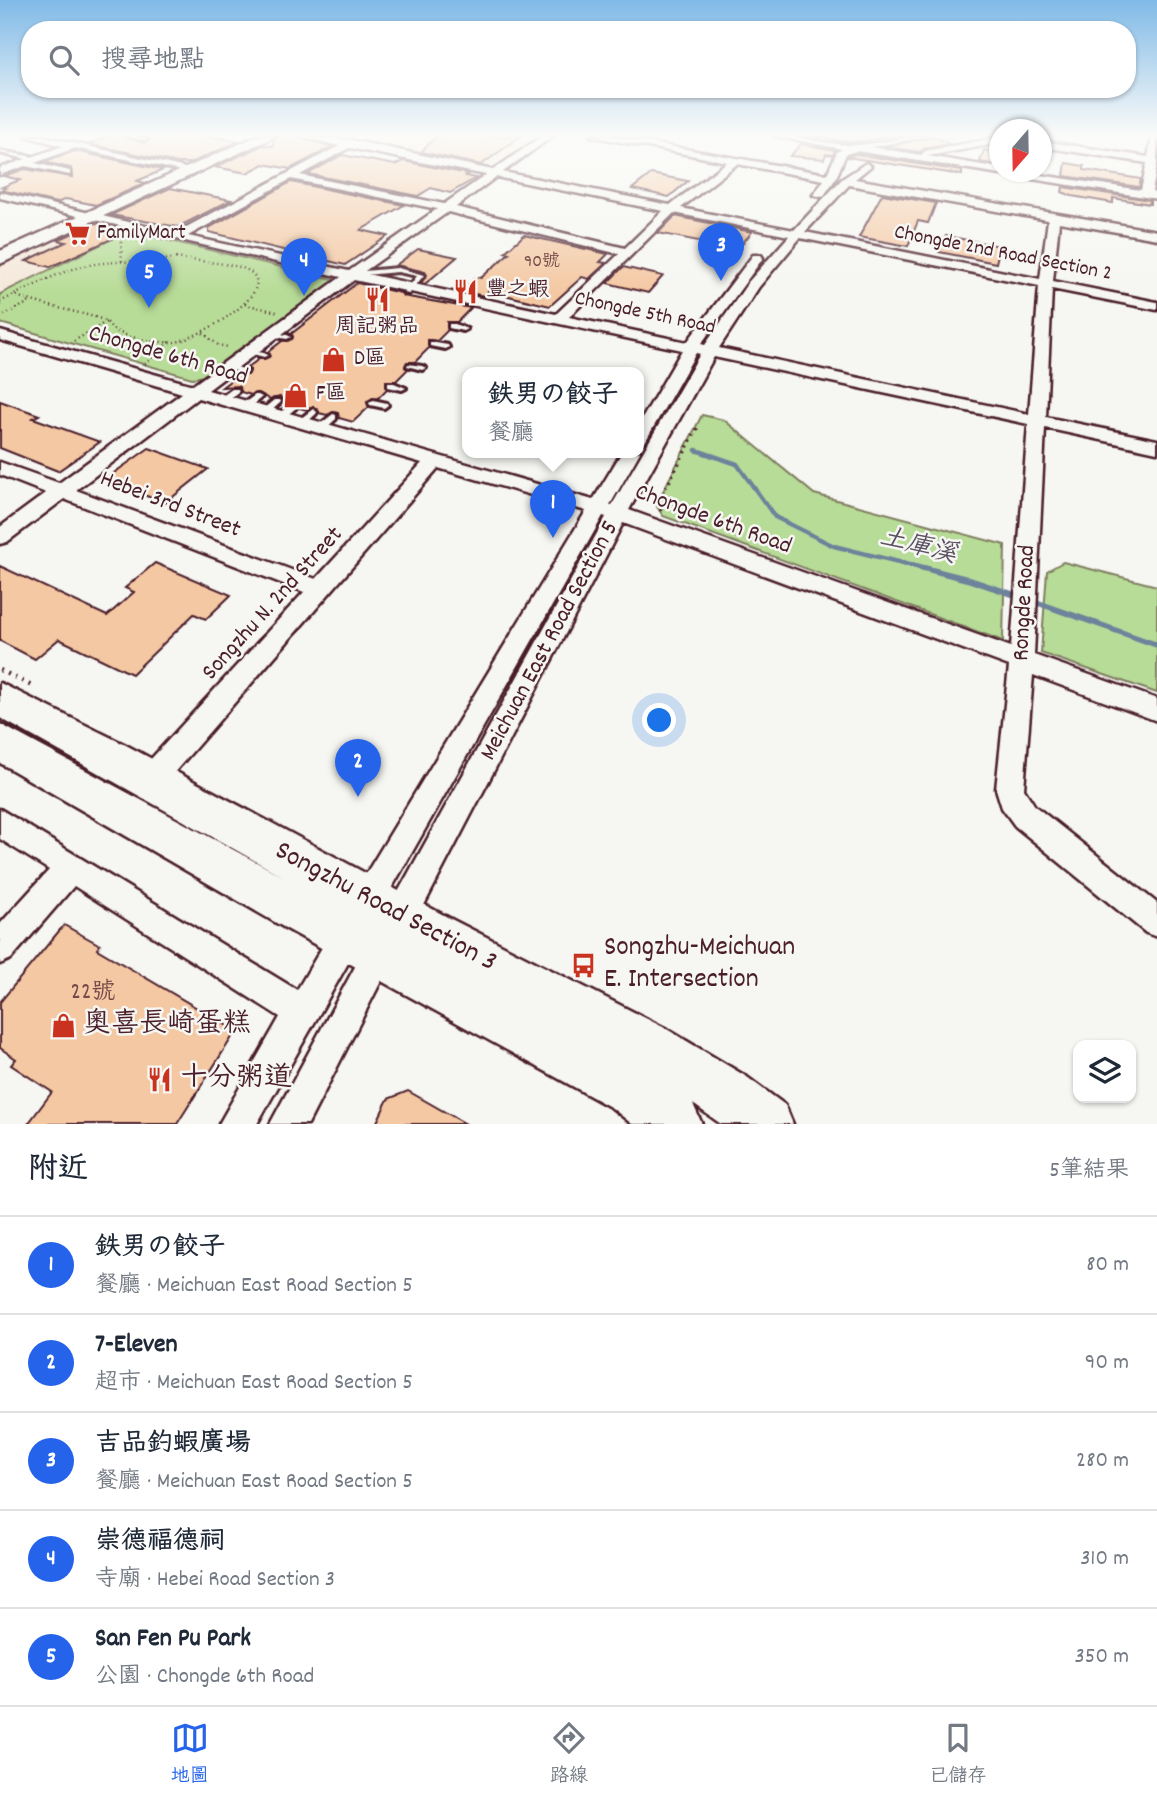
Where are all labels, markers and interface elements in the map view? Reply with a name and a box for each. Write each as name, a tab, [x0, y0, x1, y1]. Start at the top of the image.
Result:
search box	[21, 21, 1136, 98]
icon: search	[45, 41, 83, 79]
text: 搜尋地點	[101, 43, 205, 80]
north arrow	[989, 119, 1052, 182]
street label: Chongde 2nd Road Section 2	[892, 218, 1114, 290]
place label: FamilyMart	[97, 219, 186, 249]
supermarket icon: FamilyMart	[63, 220, 91, 248]
pin: 3	[698, 223, 744, 281]
pin: 4	[281, 238, 327, 296]
pin: 5	[126, 250, 172, 308]
house number: 90號	[524, 250, 560, 275]
place label: 豐之蝦	[486, 276, 549, 306]
restaurant icon: 豐之蝦	[452, 277, 480, 305]
street label: Chongde 5th Road	[572, 284, 718, 344]
restaurant icon: 周記粥品	[363, 285, 391, 313]
place label: 周記粥品	[335, 313, 419, 343]
street label: Chongde 6th Road	[84, 317, 252, 395]
place label: D區	[354, 345, 386, 375]
shop icon: D區	[320, 346, 348, 374]
popup	[462, 367, 644, 458]
text: 鉄男の餃子	[488, 378, 618, 415]
place label: F區	[316, 380, 346, 410]
shop icon: F區	[282, 381, 310, 409]
text: 餐廳	[488, 418, 534, 451]
street label: Hebei 3rd Street	[95, 463, 245, 547]
street label: Chongde 6th Road	[630, 476, 796, 564]
pin: 1	[530, 480, 576, 538]
street label: Meichuan East Road Section 5	[472, 515, 628, 767]
street label: Songzhu N. 2nd Street	[195, 519, 352, 689]
water label: 土庫溪	[876, 520, 962, 575]
street label: Rongde Road	[1005, 544, 1045, 662]
your location	[642, 703, 676, 737]
pin: 2	[335, 739, 381, 797]
street label: Songzhu Road Section 3	[267, 833, 503, 983]
place label: Songzhu-Meichuan E. Intersection	[604, 929, 795, 1001]
bus stop icon: Songzhu-Meichuan E. Intersection	[570, 951, 598, 979]
house number: 22號	[71, 976, 115, 1010]
place label: 奧喜長崎蛋糕	[83, 1006, 251, 1046]
shop icon: 奧喜長崎蛋糕	[49, 1012, 77, 1040]
map controls	[1073, 1040, 1136, 1103]
button: layers	[1073, 1040, 1136, 1103]
place label: 十分粥道	[180, 1060, 292, 1100]
restaurant icon: 十分粥道	[146, 1066, 174, 1094]
text: 附近	[28, 1150, 88, 1193]
text: 5筆結果	[1049, 1155, 1129, 1188]
text: 鉄男の餃子	[95, 1230, 225, 1267]
text: 1	[48, 1249, 54, 1282]
text: 80 m	[1086, 1249, 1129, 1282]
text: 餐廳 · Meichuan East Road Section 5	[95, 1270, 413, 1303]
text: 7-Eleven	[95, 1327, 178, 1364]
text: 2	[46, 1347, 56, 1380]
text: 90 m	[1085, 1347, 1129, 1380]
text: 超市 · Meichuan East Road Section 5	[95, 1367, 413, 1400]
text: 吉品釣蝦廣場	[95, 1426, 251, 1463]
text: 3	[46, 1445, 56, 1478]
text: 280 m	[1076, 1445, 1129, 1478]
text: 餐廳 · Meichuan East Road Section 5	[95, 1466, 413, 1499]
text: 崇德福德祠	[95, 1524, 225, 1561]
text: 4	[46, 1543, 56, 1576]
text: 310 m	[1080, 1543, 1129, 1576]
text: 寺廟 · Hebei Road Section 3	[95, 1564, 335, 1597]
text: San Fen Pu Park	[95, 1621, 251, 1658]
text: 5	[46, 1641, 56, 1674]
text: 350 m	[1075, 1641, 1129, 1674]
text: 公園 · Chongde 6th Road	[95, 1661, 314, 1694]
tab: 地圖	[171, 1719, 209, 1791]
tab: 路線	[550, 1719, 588, 1791]
tab: 已儲存	[929, 1719, 986, 1791]

